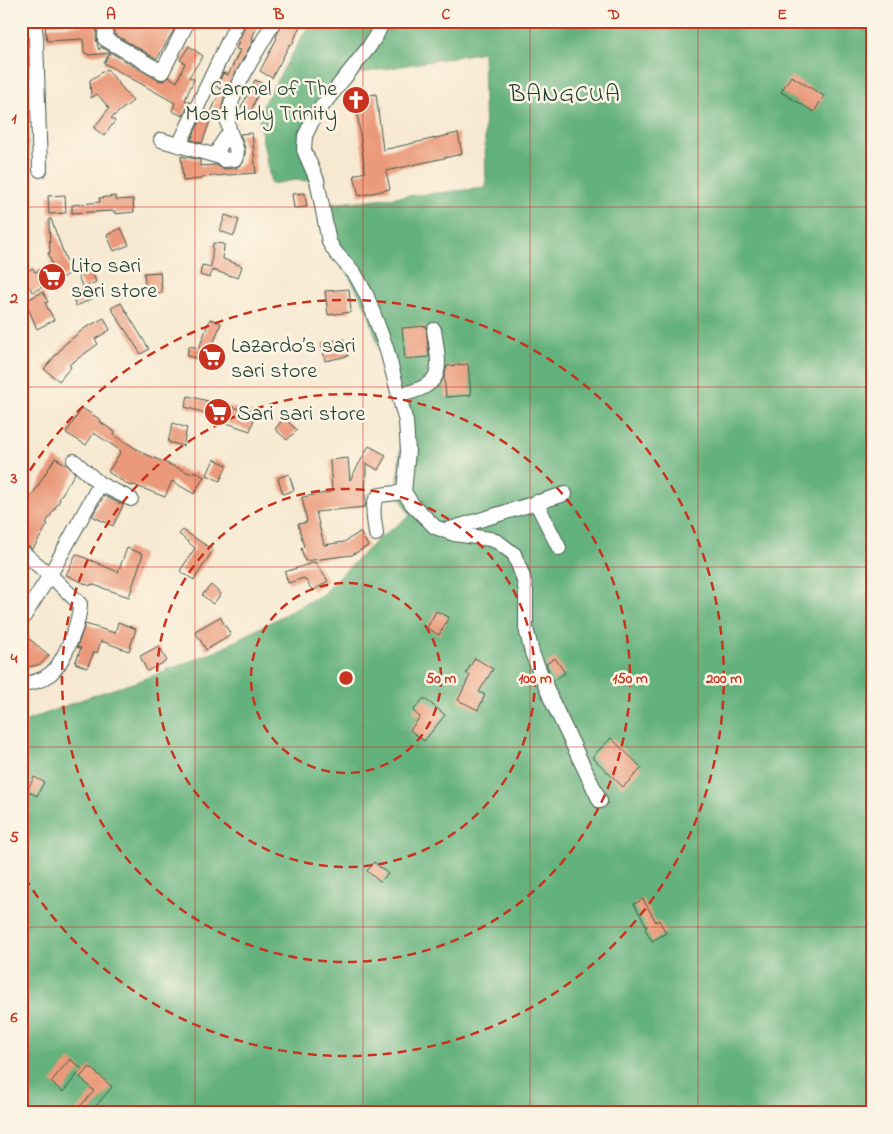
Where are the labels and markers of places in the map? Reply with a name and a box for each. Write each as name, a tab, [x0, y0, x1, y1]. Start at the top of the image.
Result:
place label: Carmel of The Most Holy Trinity	[185, 74, 337, 132]
church icon: Carmel of The Most Holy Trinity	[341, 85, 371, 115]
place label: Lito sari sari store	[71, 251, 157, 308]
supermarket icon: Lito sari sari store	[37, 262, 67, 292]
place label: Lazardo’s sari sari store	[231, 331, 356, 388]
supermarket icon: Lazardo’s sari sari store	[197, 342, 227, 372]
supermarket icon: Sari sari store	[203, 397, 233, 427]
place label: Sari sari store	[237, 399, 365, 431]
centre of rings	[337, 669, 355, 687]

